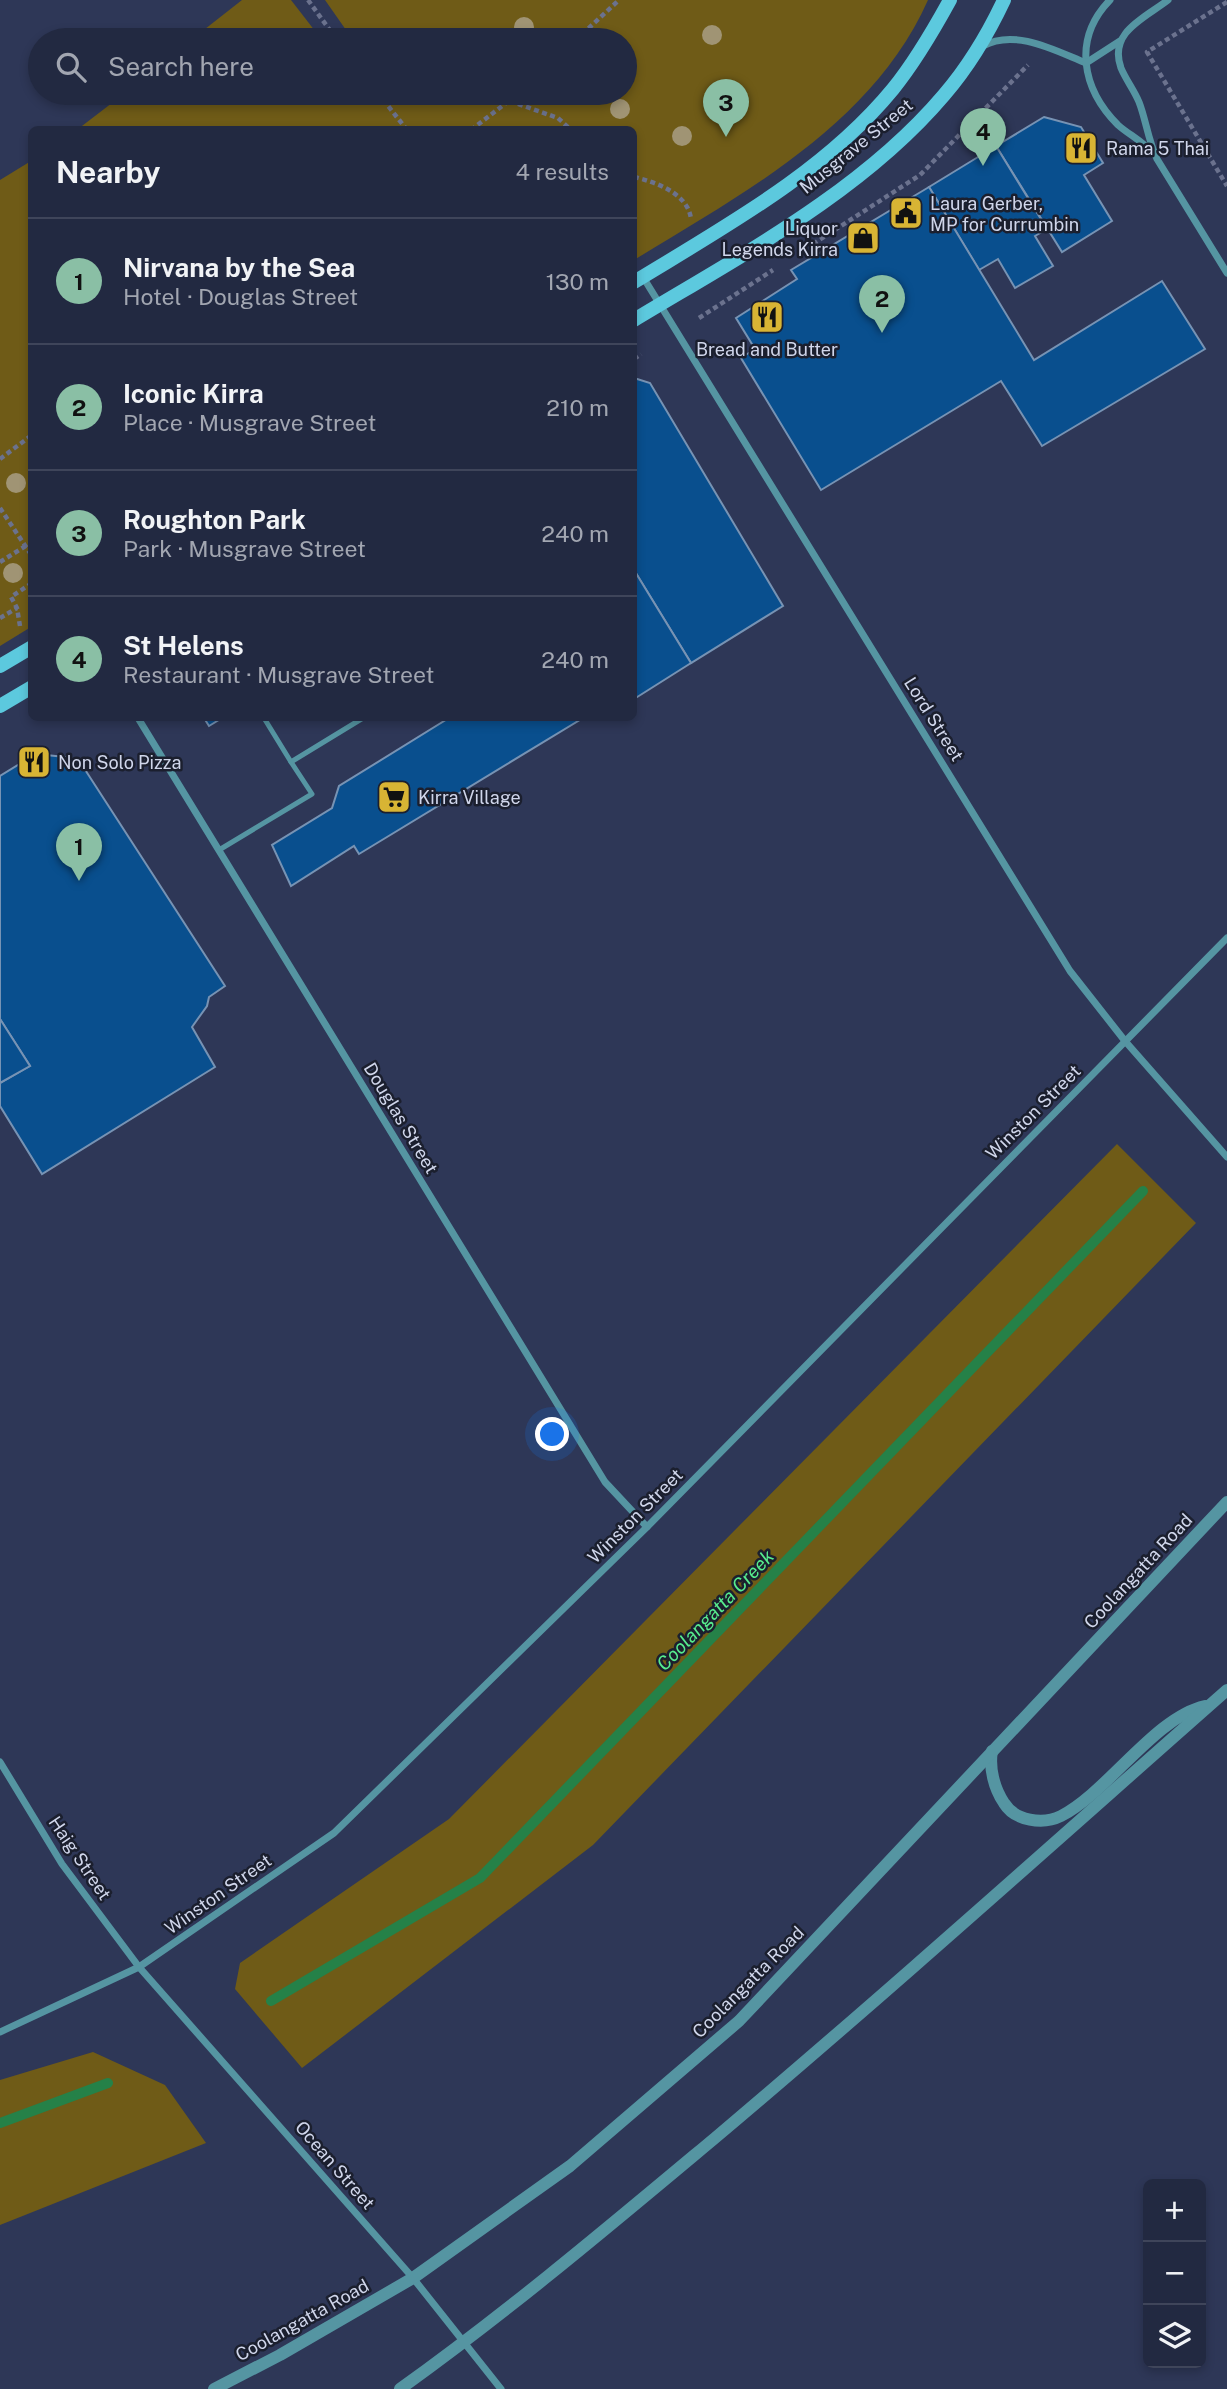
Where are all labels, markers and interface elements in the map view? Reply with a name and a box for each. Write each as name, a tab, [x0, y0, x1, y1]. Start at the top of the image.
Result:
search box	[28, 28, 637, 105]
icon: search	[52, 48, 90, 86]
text: Search here	[108, 51, 254, 82]
pin: 3	[703, 79, 749, 137]
street label: Musgrave Street	[795, 94, 917, 198]
pin: 4	[960, 108, 1006, 166]
restaurant icon: Rama 5 Thai	[1062, 129, 1100, 167]
place label: Rama 5 Thai	[1106, 138, 1209, 159]
text: Nearby	[56, 154, 160, 190]
text: 4 results	[515, 158, 609, 185]
place label: Laura Gerber, MP for Currumbin	[930, 193, 1079, 235]
public building icon: Laura Gerber, MP for Currumbin	[887, 194, 925, 232]
place label: Liquor Legends Kirra	[722, 218, 838, 260]
shop icon: Liquor Legends Kirra	[844, 219, 882, 257]
text: Nirvana by the Sea	[123, 252, 355, 283]
text: 1	[74, 268, 84, 295]
text: 130 m	[546, 268, 609, 295]
pin: 2	[859, 275, 905, 333]
text: Hotel · Douglas Street	[123, 283, 358, 310]
restaurant icon: Bread and Butter	[748, 298, 786, 336]
place label: Bread and Butter	[696, 339, 838, 360]
text: Iconic Kirra	[123, 378, 264, 409]
text: 2	[72, 394, 86, 421]
text: 210 m	[546, 394, 609, 421]
text: Place · Musgrave Street	[123, 409, 376, 436]
text: Roughton Park	[123, 504, 306, 535]
text: 3	[71, 520, 87, 547]
text: 240 m	[541, 520, 609, 547]
text: Park · Musgrave Street	[123, 535, 366, 562]
text: St Helens	[123, 630, 244, 661]
text: 4	[71, 646, 87, 673]
text: 240 m	[541, 646, 609, 673]
text: Restaurant · Musgrave Street	[123, 661, 434, 688]
street label: Lord Street	[900, 673, 968, 765]
restaurant icon: Non Solo Pizza	[15, 743, 53, 781]
place label: Non Solo Pizza	[58, 752, 182, 773]
supermarket icon: Kirra Village	[375, 778, 413, 816]
place label: Kirra Village	[418, 787, 521, 808]
pin: 1	[56, 823, 102, 881]
street label: Douglas Street	[360, 1059, 442, 1177]
street label: Winston Street	[981, 1060, 1085, 1164]
your location	[535, 1417, 569, 1451]
street label: Winston Street	[583, 1464, 687, 1568]
street label: Coolangatta Road	[1080, 1509, 1196, 1633]
water label: Coolangatta Creek	[652, 1545, 779, 1675]
street label: Haig Street	[44, 1812, 116, 1904]
street label: Winston Street	[161, 1849, 275, 1939]
street label: Coolangatta Road	[688, 1922, 808, 2042]
street label: Ocean Street	[291, 2117, 379, 2213]
map controls	[1143, 2179, 1206, 2368]
button: +	[1143, 2179, 1206, 2242]
button: −	[1143, 2242, 1206, 2305]
street label: Coolangatta Road	[232, 2275, 372, 2365]
button: layers	[1143, 2305, 1206, 2368]

